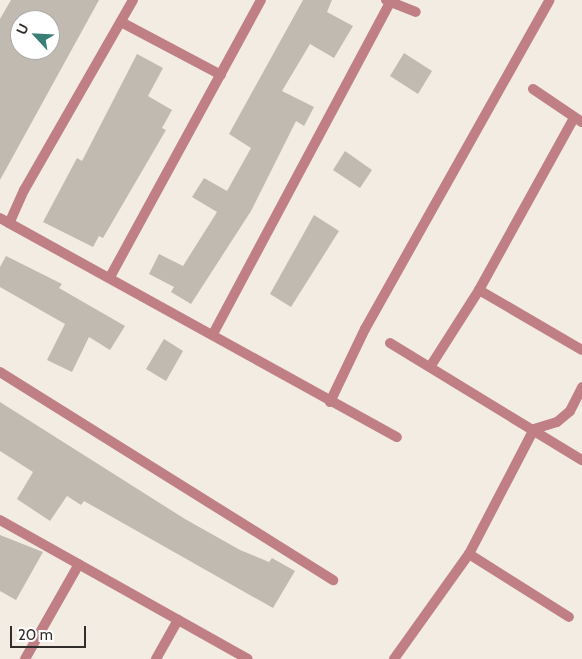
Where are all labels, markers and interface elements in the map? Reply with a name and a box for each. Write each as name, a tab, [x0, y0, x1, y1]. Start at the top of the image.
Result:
north arrow	[10, 10, 60, 60]
text: U	[12, 21, 33, 37]
scale bar	[12, 616, 89, 648]
text: 20 m	[18, 626, 53, 644]

